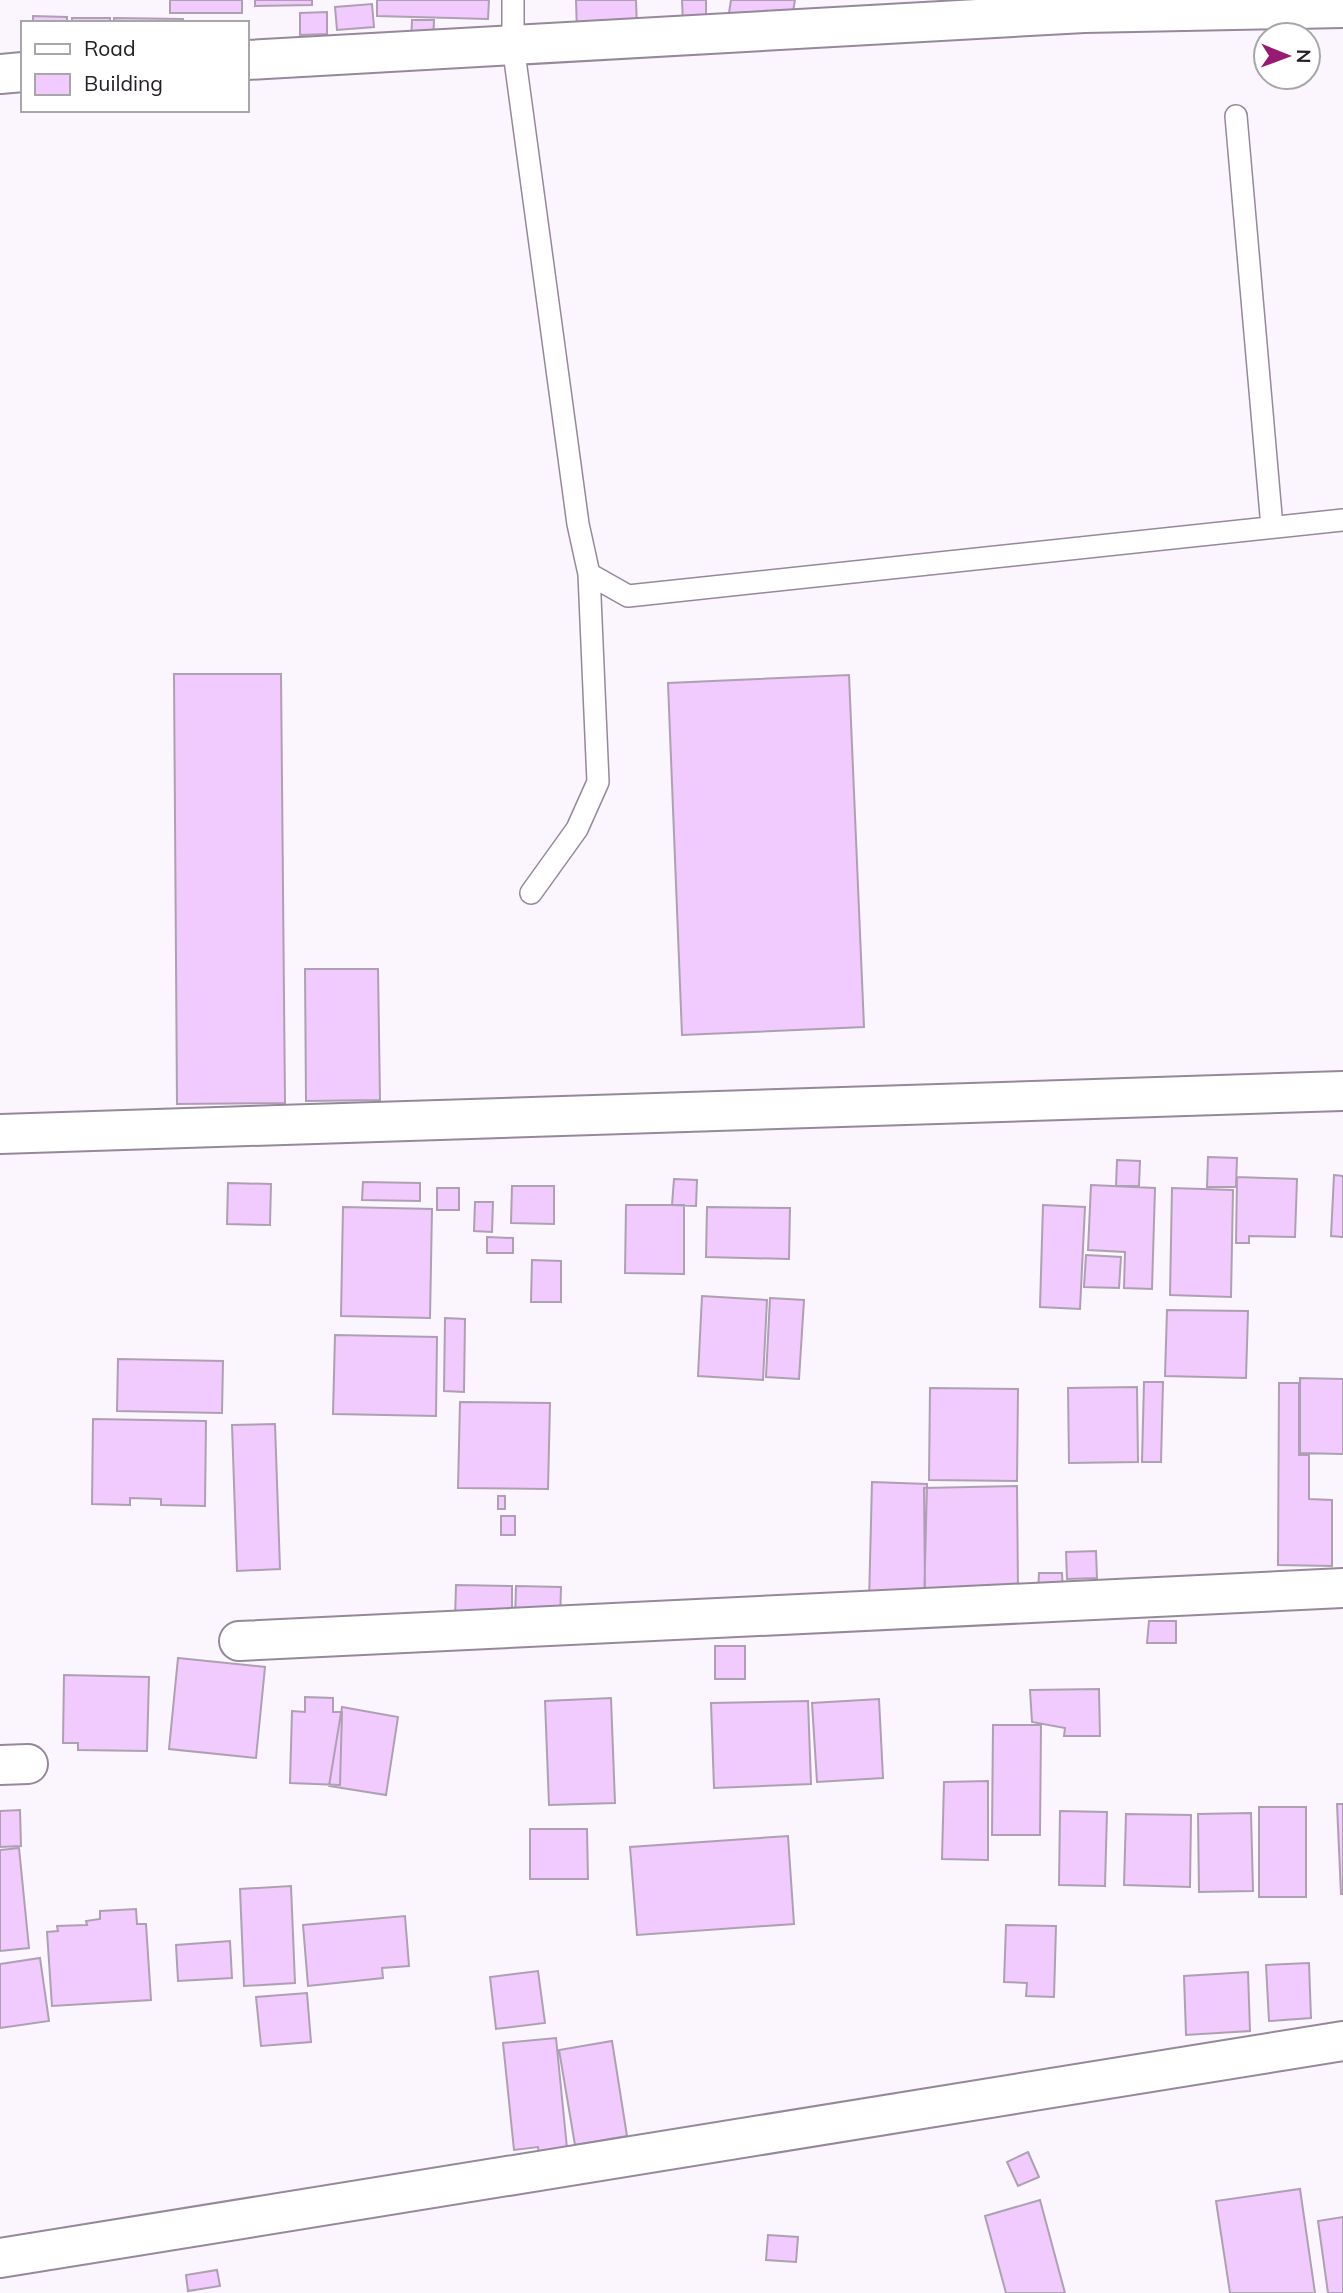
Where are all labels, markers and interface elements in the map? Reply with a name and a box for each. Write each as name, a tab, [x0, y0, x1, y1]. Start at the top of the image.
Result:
legend	[21, 21, 248, 112]
north arrow	[1252, 21, 1322, 91]
text: Road	[84, 35, 135, 61]
text: N	[1292, 49, 1316, 64]
text: Building	[84, 70, 163, 96]

